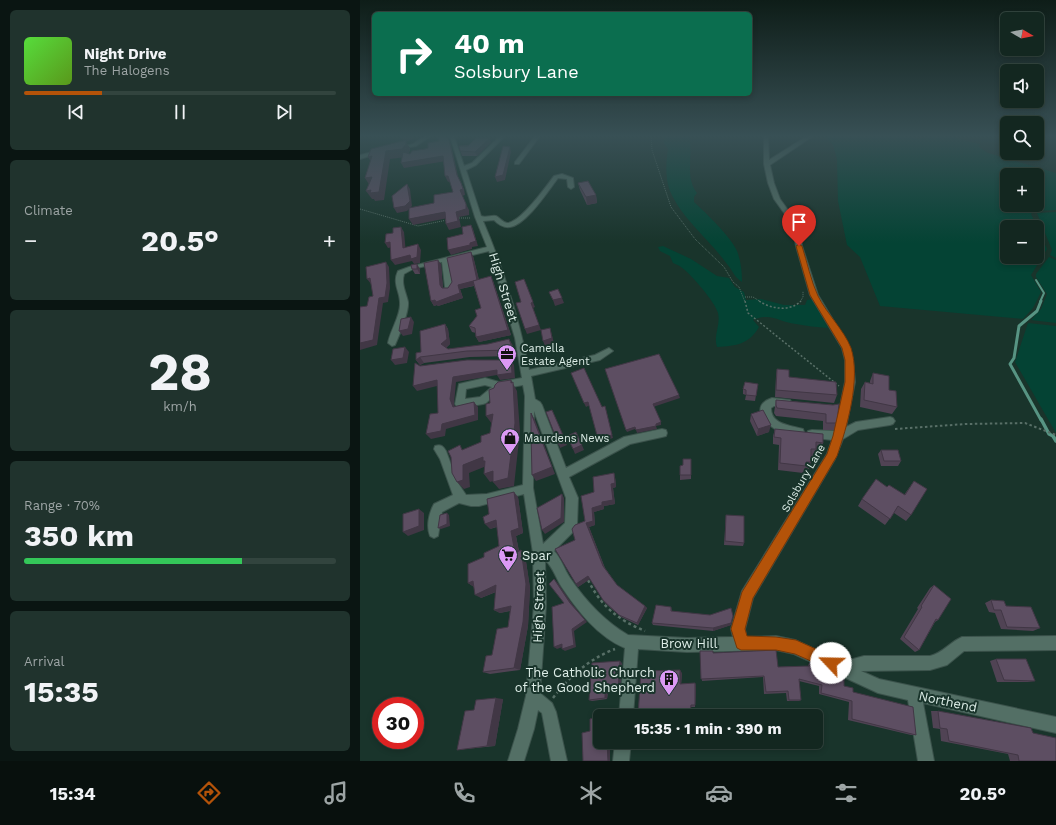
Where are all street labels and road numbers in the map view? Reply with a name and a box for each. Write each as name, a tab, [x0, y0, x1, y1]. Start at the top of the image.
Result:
street label: High Street	[486, 251, 521, 324]
street label: Solsbury Lane	[779, 442, 828, 514]
street label: High Street	[530, 570, 547, 643]
street label: Brow Hill	[660, 636, 718, 651]
street label: Northend	[917, 688, 978, 715]

